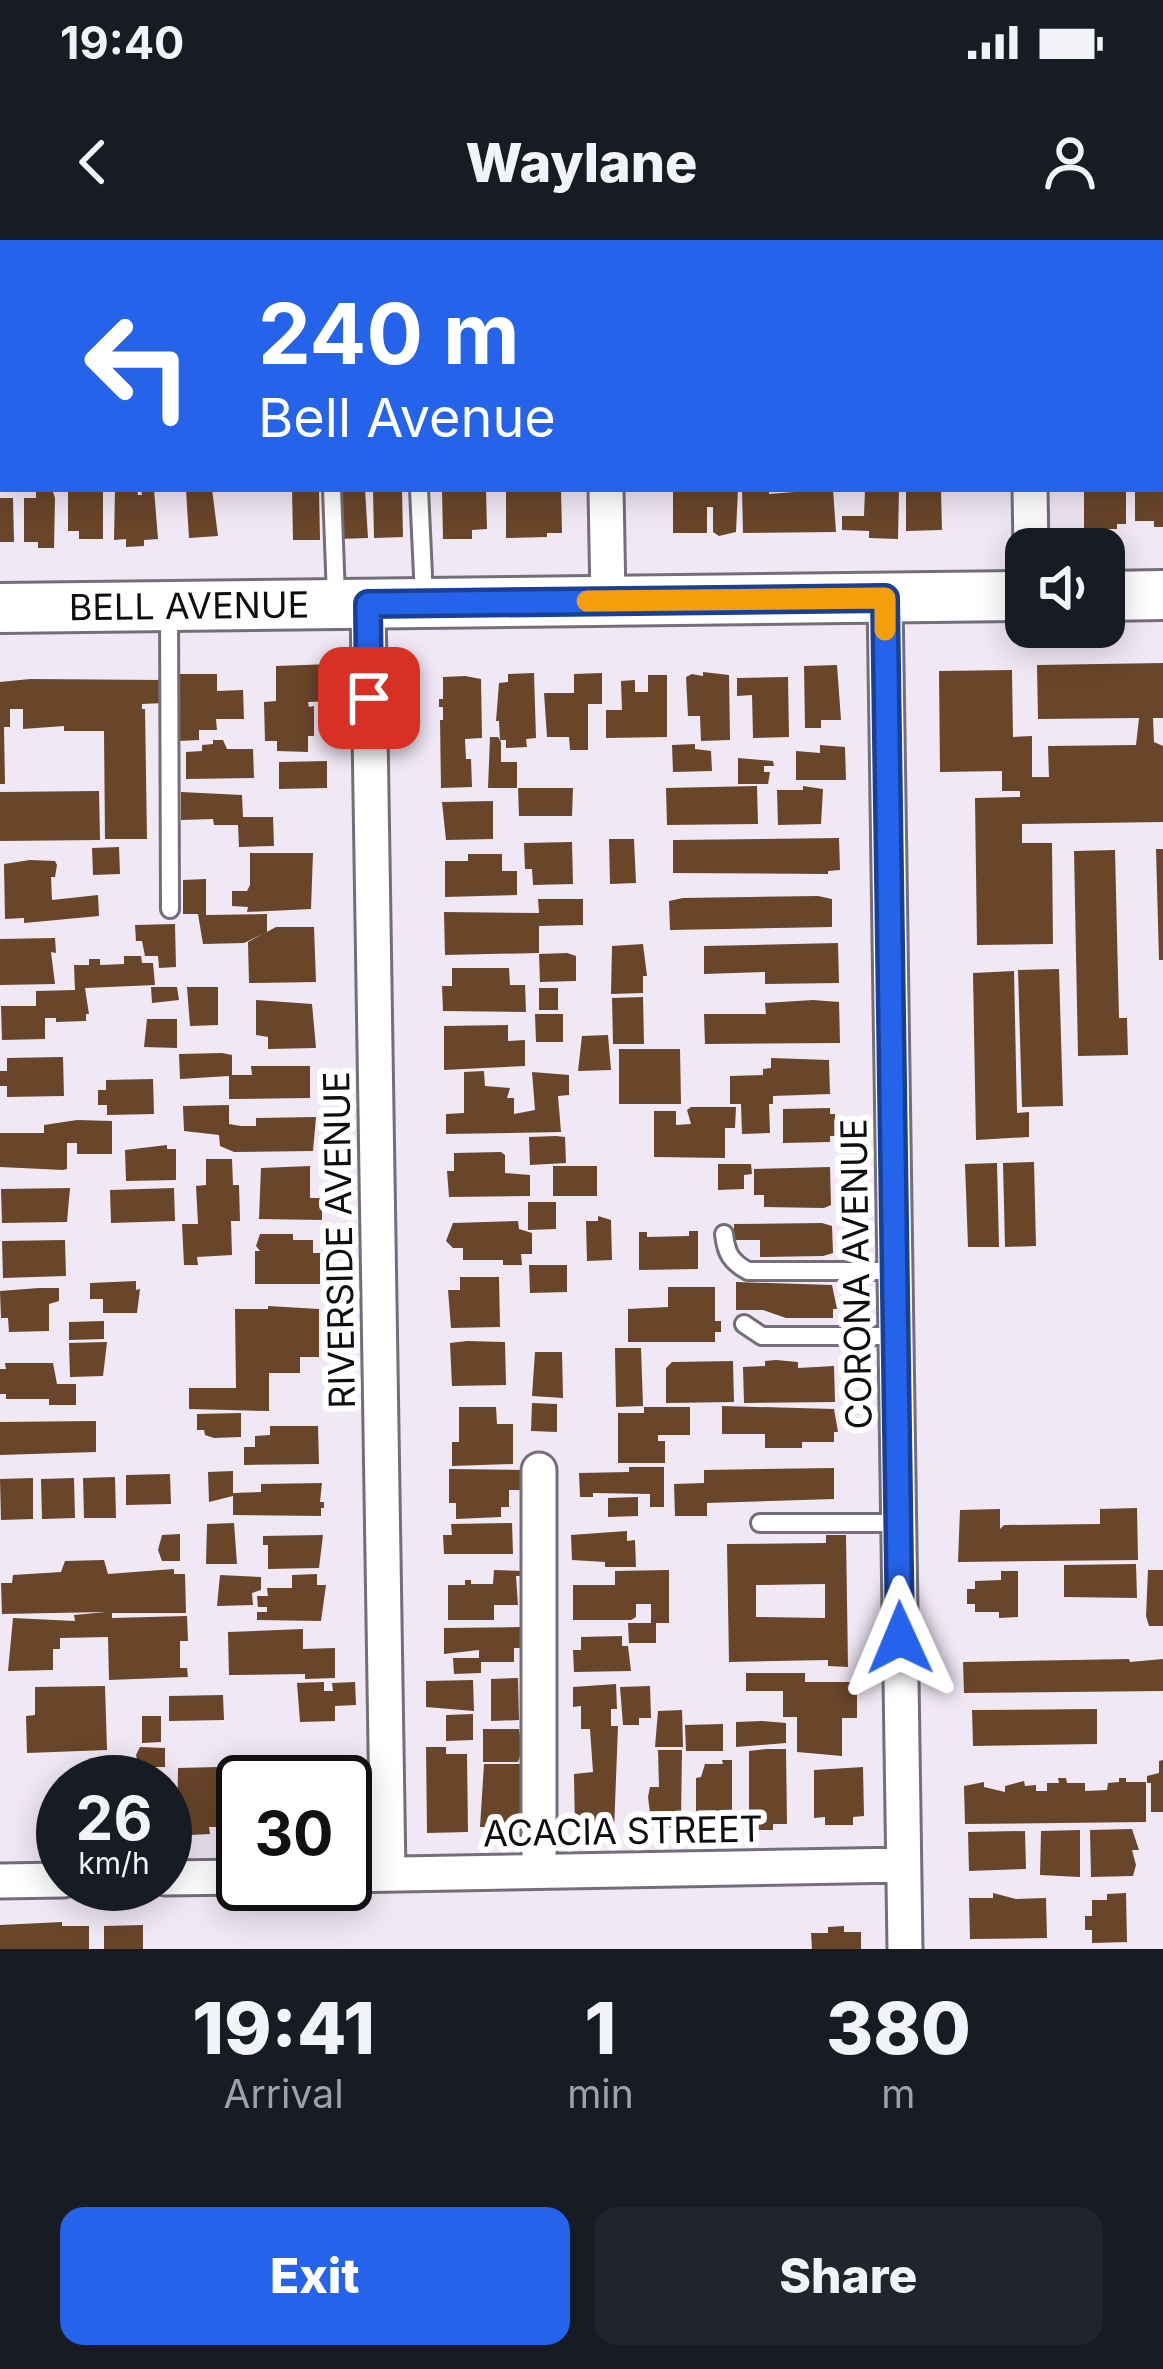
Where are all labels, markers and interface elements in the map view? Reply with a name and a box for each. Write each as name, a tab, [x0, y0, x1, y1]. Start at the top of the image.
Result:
text: 19:40	[60, 15, 184, 70]
icon: back	[60, 129, 126, 195]
icon: person	[1037, 129, 1103, 195]
text: Waylane	[466, 130, 697, 195]
text: 240 m	[258, 283, 520, 384]
icon: left	[60, 288, 216, 444]
text: Bell Avenue	[258, 385, 556, 450]
map controls	[1005, 528, 1125, 648]
button: sound	[1005, 528, 1125, 648]
street label: BELL AVENUE	[68, 582, 309, 629]
pin	[318, 647, 420, 749]
icon: arrive	[336, 665, 402, 731]
street label: RIVERSIDE AVENUE	[314, 1071, 364, 1409]
street label: CORONA AVENUE	[831, 1118, 881, 1430]
position arrow	[837, 1575, 963, 1701]
speed limit sign: 30	[216, 1755, 372, 1911]
text: 26	[76, 1782, 152, 1854]
street label: ACACIA STREET	[483, 1807, 763, 1855]
text: km/h	[78, 1845, 150, 1881]
text: 19:41	[192, 1984, 375, 2071]
text: 1	[585, 1984, 616, 2071]
text: 380	[826, 1984, 971, 2071]
text: Arrival	[224, 2070, 344, 2117]
text: min	[567, 2070, 634, 2117]
text: m	[881, 2070, 915, 2117]
button: Exit	[60, 2207, 570, 2345]
button: Share	[594, 2207, 1103, 2345]

